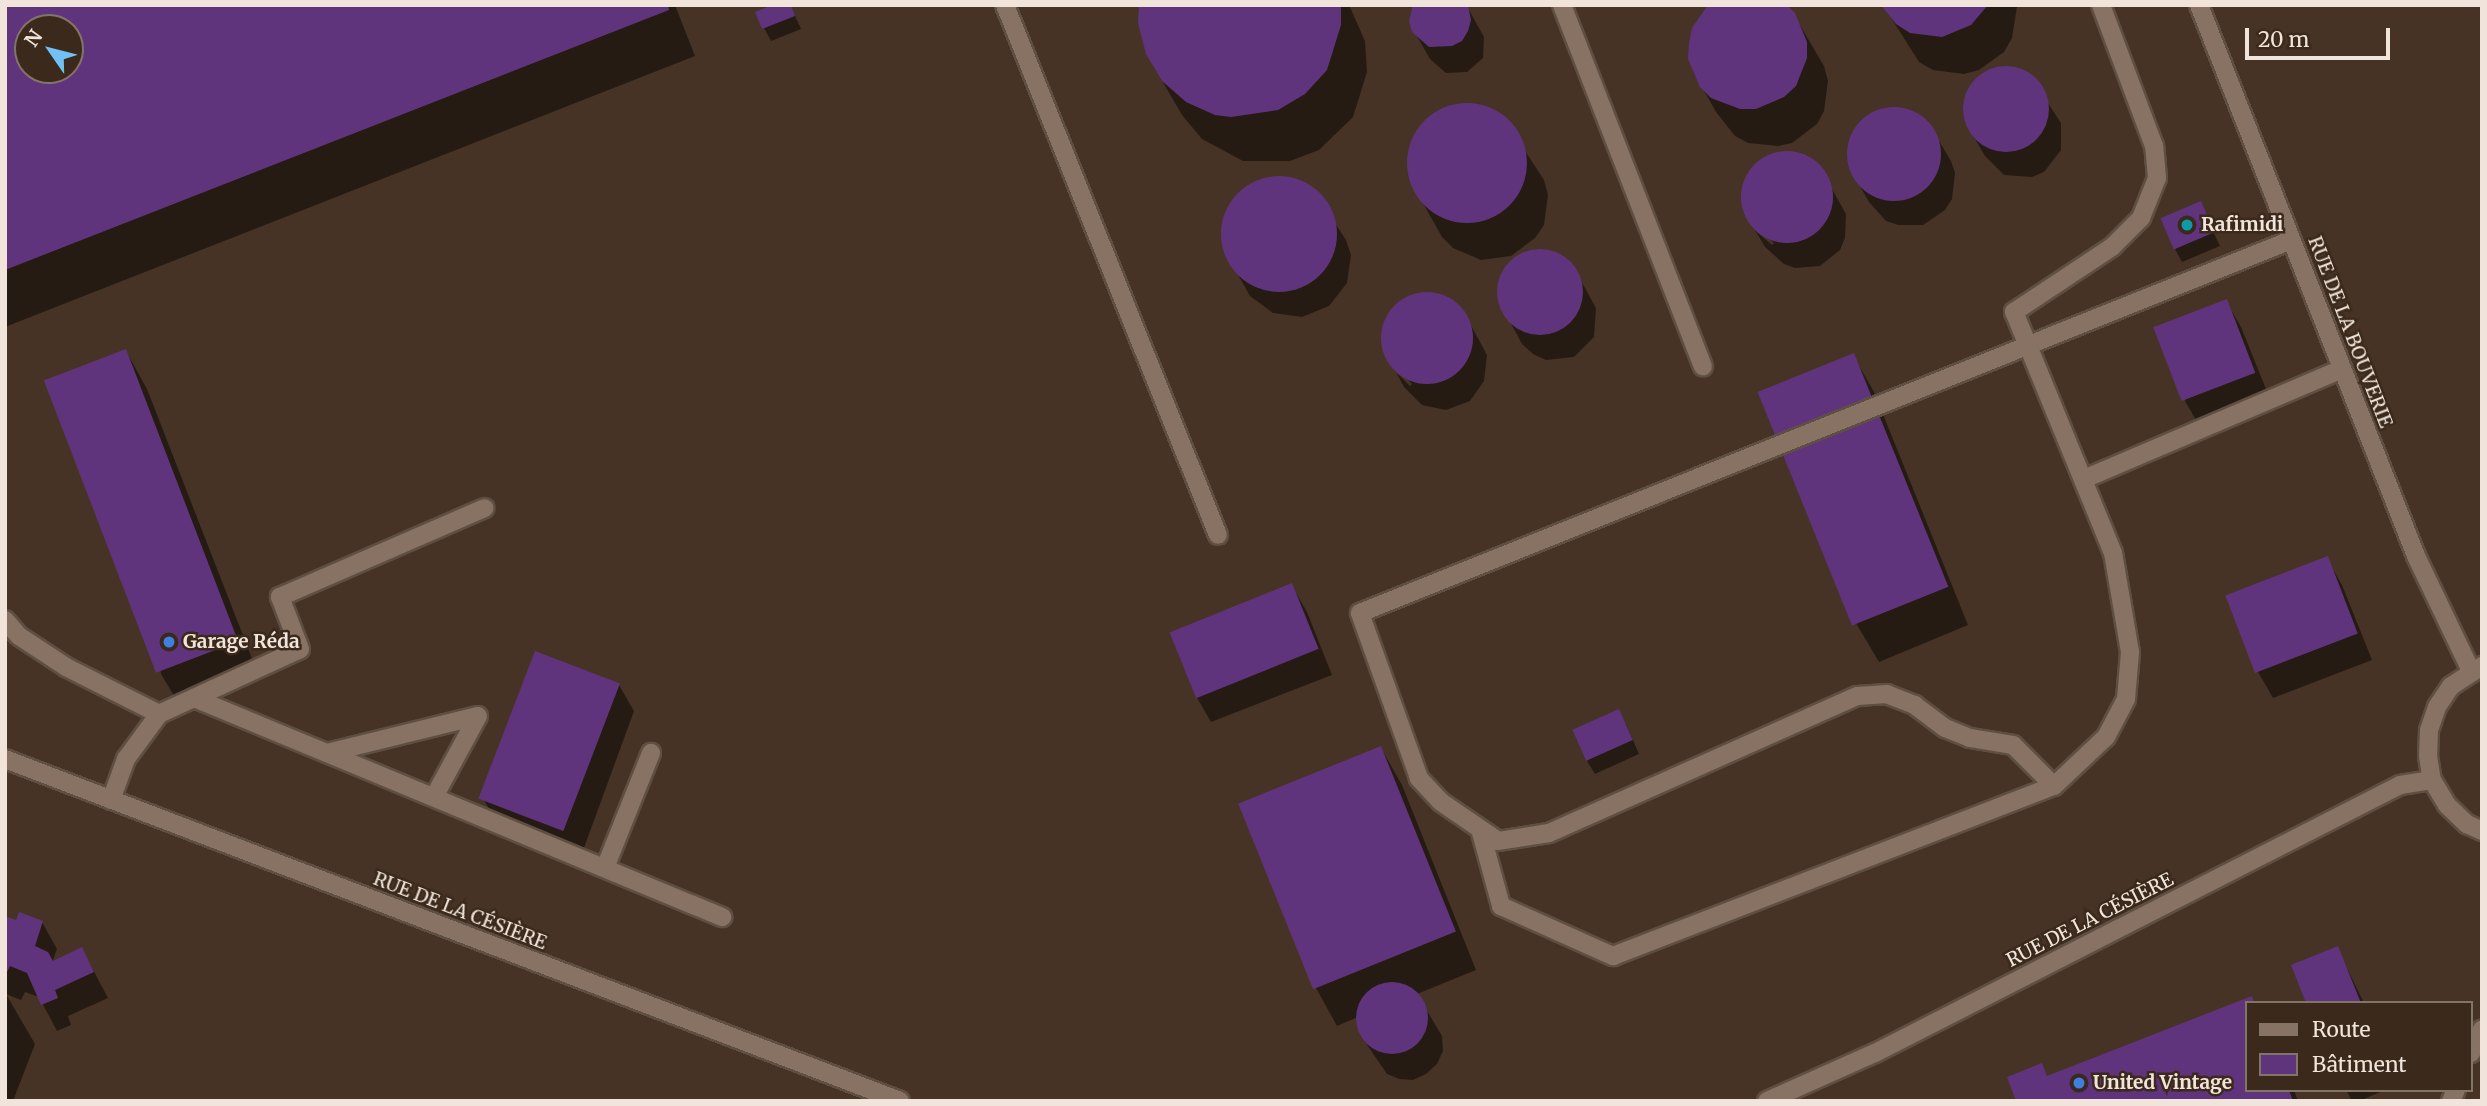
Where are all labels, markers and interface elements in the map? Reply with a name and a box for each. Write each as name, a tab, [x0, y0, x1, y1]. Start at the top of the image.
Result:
north arrow	[14, 14, 84, 84]
scale bar	[2249, 14, 2394, 58]
text: N	[19, 25, 48, 51]
text: 20 m	[2258, 26, 2309, 53]
place label: Rafimidi	[2201, 214, 2283, 236]
marker: Rafimidi	[2179, 217, 2195, 233]
street label: RUE DE LA BOUVERIE	[2303, 233, 2397, 431]
place label: Garage Réda	[183, 631, 300, 653]
marker: Garage Réda	[161, 634, 177, 650]
street label: RUE DE LA CÉSIÈRE	[370, 867, 550, 955]
street label: RUE DE LA CÉSIÈRE	[2003, 868, 2177, 972]
legend	[2246, 1001, 2473, 1092]
text: Route	[2312, 1016, 2370, 1043]
text: Bâtiment	[2312, 1051, 2406, 1078]
place label: United Vintage	[2093, 1072, 2232, 1094]
marker: United Vintage	[2071, 1075, 2087, 1091]

